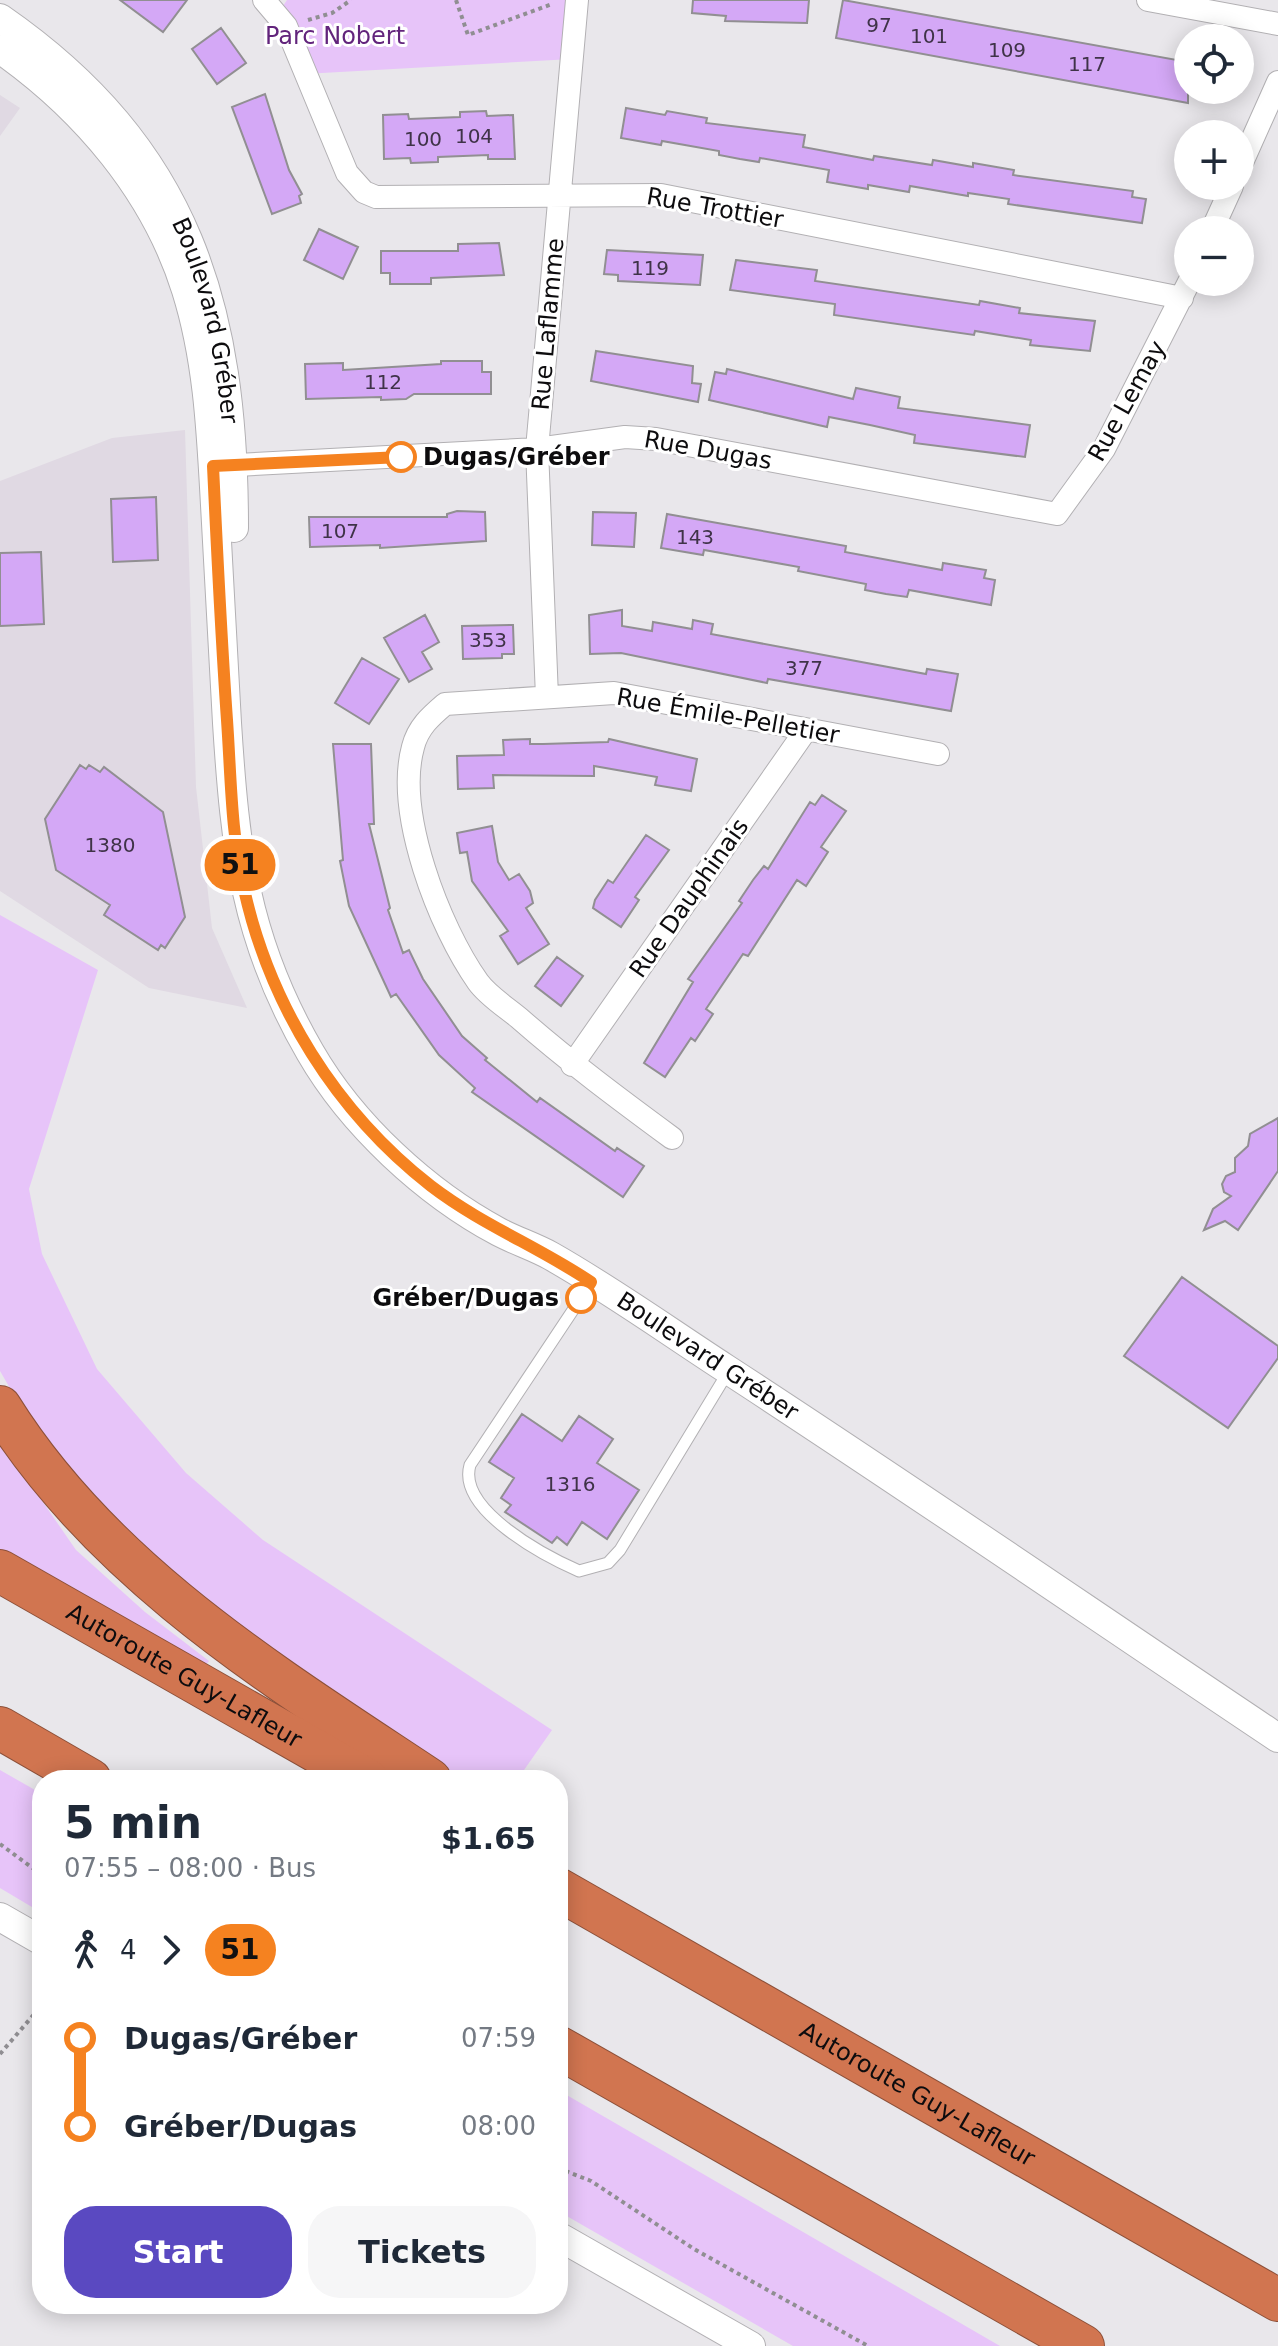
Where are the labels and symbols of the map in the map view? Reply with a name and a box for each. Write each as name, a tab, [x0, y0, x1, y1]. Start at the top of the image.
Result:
house number: 97	[866, 13, 892, 37]
park label: Parc Nobert	[265, 22, 405, 50]
house number: 101	[910, 24, 948, 48]
house number: 109	[988, 38, 1026, 62]
house number: 117	[1068, 52, 1106, 76]
house number: 104	[455, 124, 493, 148]
house number: 100	[404, 127, 442, 151]
street label: Rue Trottier	[644, 182, 786, 234]
street label: Boulevard Gréber	[166, 213, 244, 425]
street label: Rue Laflamme	[527, 237, 569, 411]
house number: 119	[631, 256, 669, 280]
street label: Rue Lemay	[1082, 336, 1172, 466]
house number: 112	[364, 370, 402, 394]
street label: Rue Dugas	[642, 425, 774, 475]
marker: Dugas/Gréber	[386, 442, 416, 472]
place label: Dugas/Gréber	[423, 443, 610, 471]
house number: 107	[321, 519, 359, 543]
house number: 143	[676, 525, 714, 549]
house number: 353	[469, 628, 507, 652]
house number: 377	[785, 656, 823, 680]
street label: Rue Émile-Pelletier	[614, 682, 842, 749]
street label: Rue Dauphinais	[624, 813, 754, 983]
house number: 1380	[85, 833, 135, 857]
line badge: 51	[204, 839, 276, 891]
marker: Gréber/Dugas	[566, 1283, 596, 1313]
place label: Gréber/Dugas	[372, 1284, 559, 1312]
street label: Boulevard Gréber	[612, 1286, 804, 1426]
house number: 1316	[545, 1472, 595, 1496]
street label: Autoroute Guy-Lafleur	[62, 1598, 307, 1754]
street label: Autoroute Guy-Lafleur	[795, 2016, 1040, 2172]

